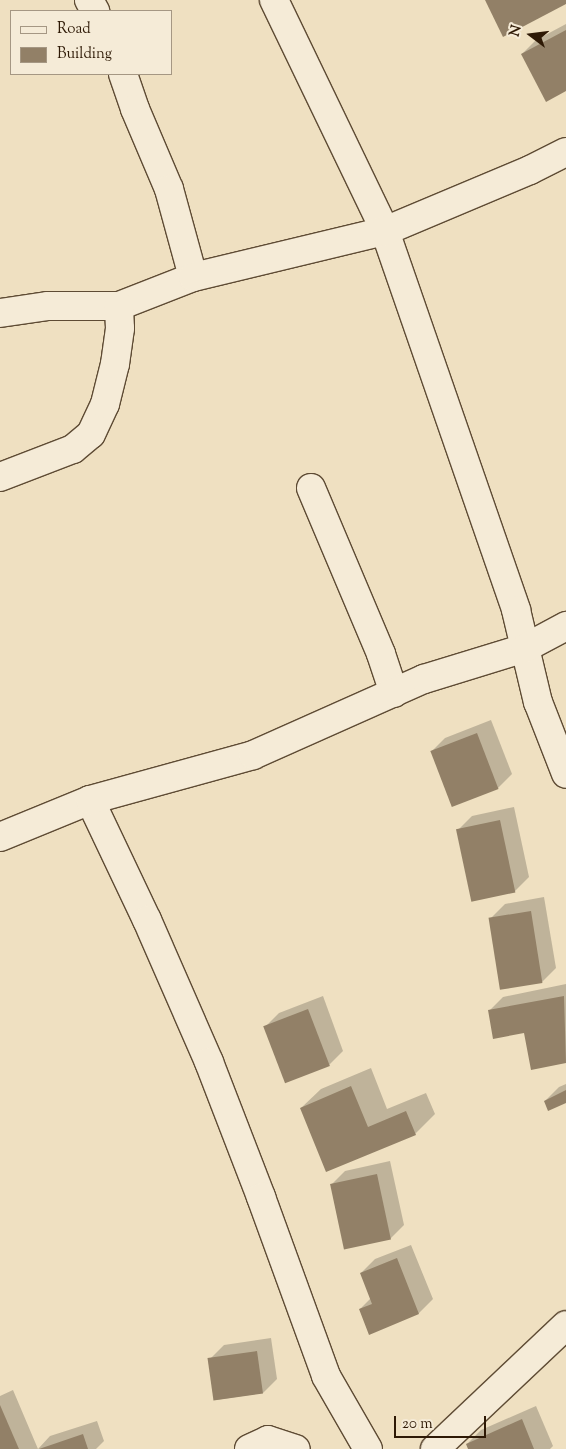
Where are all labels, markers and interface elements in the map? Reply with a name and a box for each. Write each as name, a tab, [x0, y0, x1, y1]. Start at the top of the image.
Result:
legend	[10, 10, 172, 75]
north arrow	[506, 10, 556, 60]
text: Road	[57, 19, 91, 40]
text: N	[505, 23, 528, 39]
text: Building	[57, 44, 112, 65]
scale bar	[396, 1406, 488, 1438]
text: 20 m	[402, 1414, 433, 1435]

